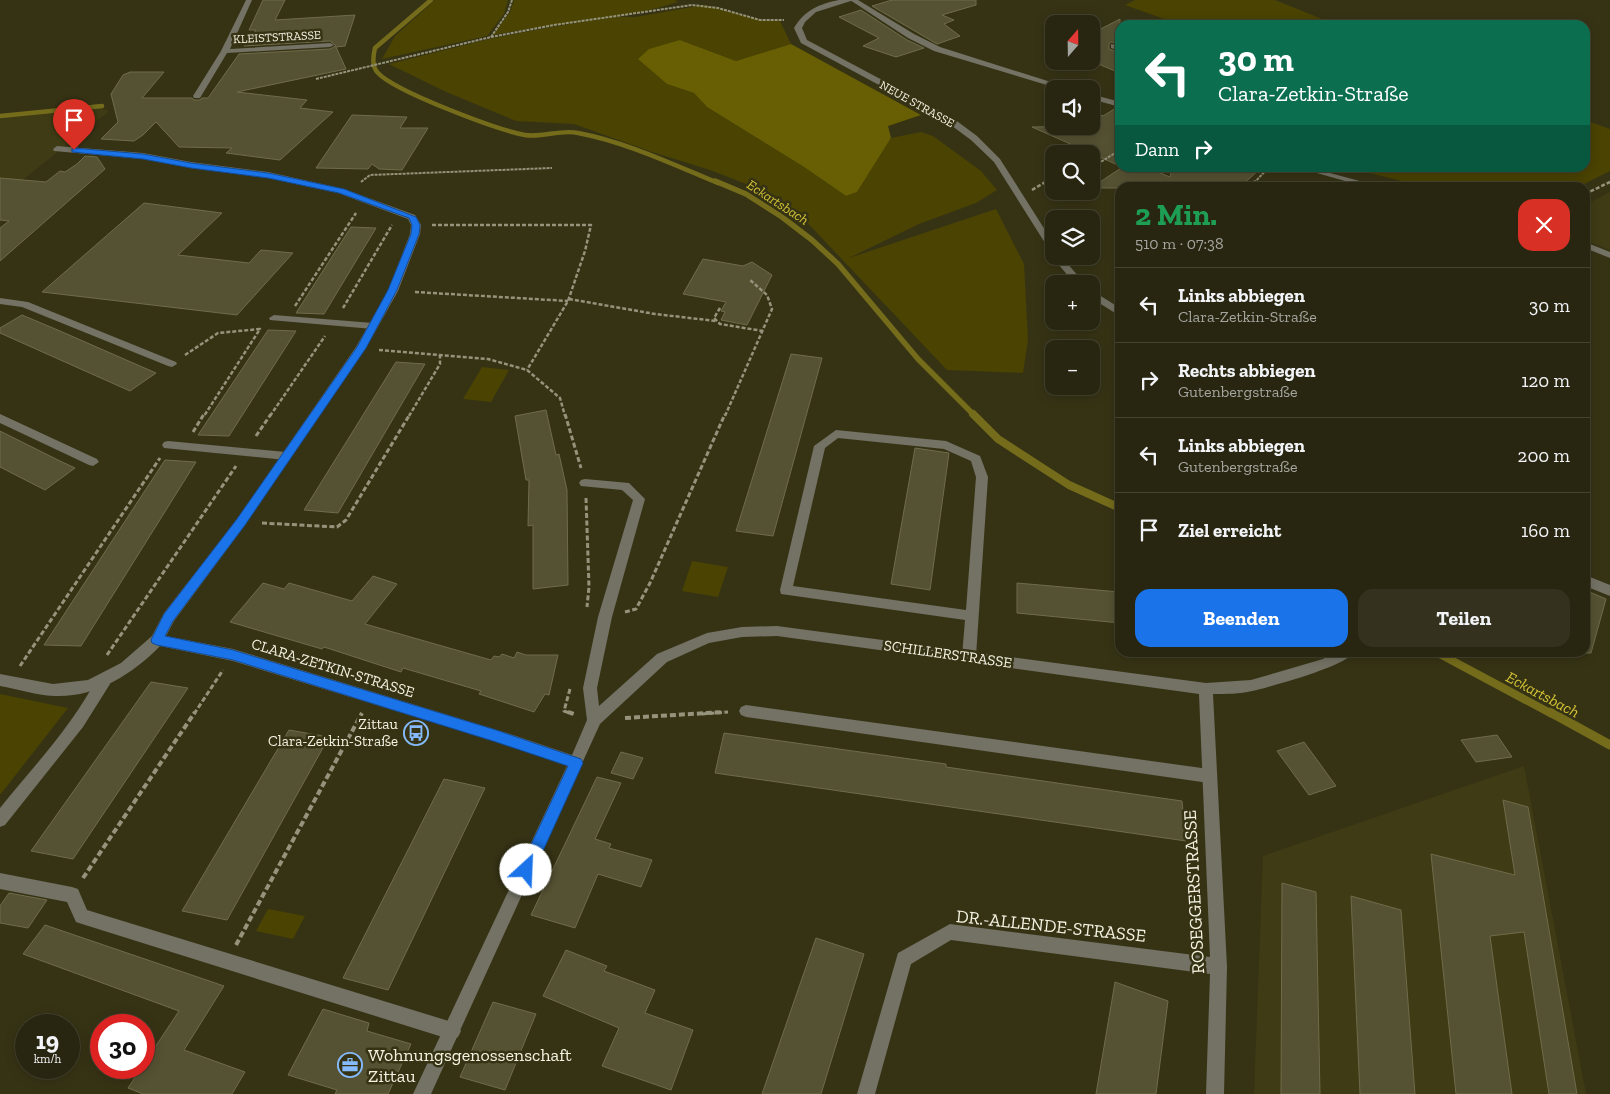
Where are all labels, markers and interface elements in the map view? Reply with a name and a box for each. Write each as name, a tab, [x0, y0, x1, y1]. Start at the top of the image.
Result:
north arrow	[1045, 15, 1100, 70]
map controls	[1045, 15, 1100, 395]
street label: KLEISTSTRASSE	[233, 28, 321, 46]
text: 30 m	[1218, 38, 1294, 80]
icon: left	[1135, 40, 1200, 105]
street label: NEUE STRASSE	[877, 78, 957, 130]
button: sound	[1045, 80, 1100, 135]
text: Clara-Zetkin-Straße	[1218, 80, 1409, 107]
pin	[53, 99, 95, 150]
icon: arrive	[60, 106, 88, 134]
icon: right	[1189, 135, 1217, 163]
text: Dann	[1135, 138, 1179, 161]
button: search	[1045, 145, 1100, 200]
water label: Eckartsbach	[744, 176, 812, 229]
text: 2 Min.	[1135, 197, 1217, 233]
button: close	[1518, 199, 1570, 251]
button: layers	[1045, 210, 1100, 265]
text: 510 m · 07:38	[1135, 234, 1224, 253]
button: +	[1045, 275, 1100, 330]
text: Links abbiegen	[1178, 284, 1305, 307]
icon: left	[1135, 291, 1163, 319]
text: 30 m	[1529, 294, 1570, 317]
text: Clara-Zetkin-Straße	[1178, 307, 1317, 326]
button: −	[1045, 340, 1100, 395]
text: Rechts abbiegen	[1178, 359, 1316, 382]
icon: right	[1135, 366, 1163, 394]
text: 120 m	[1521, 369, 1570, 392]
text: Gutenbergstraße	[1178, 382, 1298, 401]
text: Links abbiegen	[1178, 434, 1305, 457]
icon: left	[1135, 441, 1163, 469]
text: 200 m	[1518, 444, 1570, 467]
text: Gutenbergstraße	[1178, 457, 1298, 476]
icon: arrive	[1135, 516, 1163, 544]
text: Ziel erreicht	[1178, 519, 1281, 542]
text: 160 m	[1521, 519, 1570, 542]
button: Beenden	[1135, 589, 1348, 647]
button: Teilen	[1358, 589, 1570, 647]
street label: CLARA-ZETKIN-STRASSE	[249, 635, 417, 701]
street label: SCHILLERSTRASSE	[883, 636, 1013, 672]
water label: Eckartsbach	[1503, 667, 1583, 722]
place label: Zittau Clara-Zetkin-Straße	[268, 715, 399, 750]
bus stop icon: Zittau Clara-Zetkin-Straße	[403, 720, 429, 746]
street label: ROSEGGERSTRASSE	[1179, 809, 1209, 975]
position arrow	[499, 843, 551, 895]
street label: DR.-ALLENDE-STRASSE	[955, 905, 1147, 947]
speed limit sign: 30	[90, 1014, 155, 1079]
text: 19	[36, 1025, 59, 1055]
place label: Wohnungsgenossenschaft Zittau	[368, 1044, 572, 1087]
text: km/h	[34, 1052, 61, 1066]
office icon: Wohnungsgenossenschaft Zittau	[337, 1052, 363, 1078]

